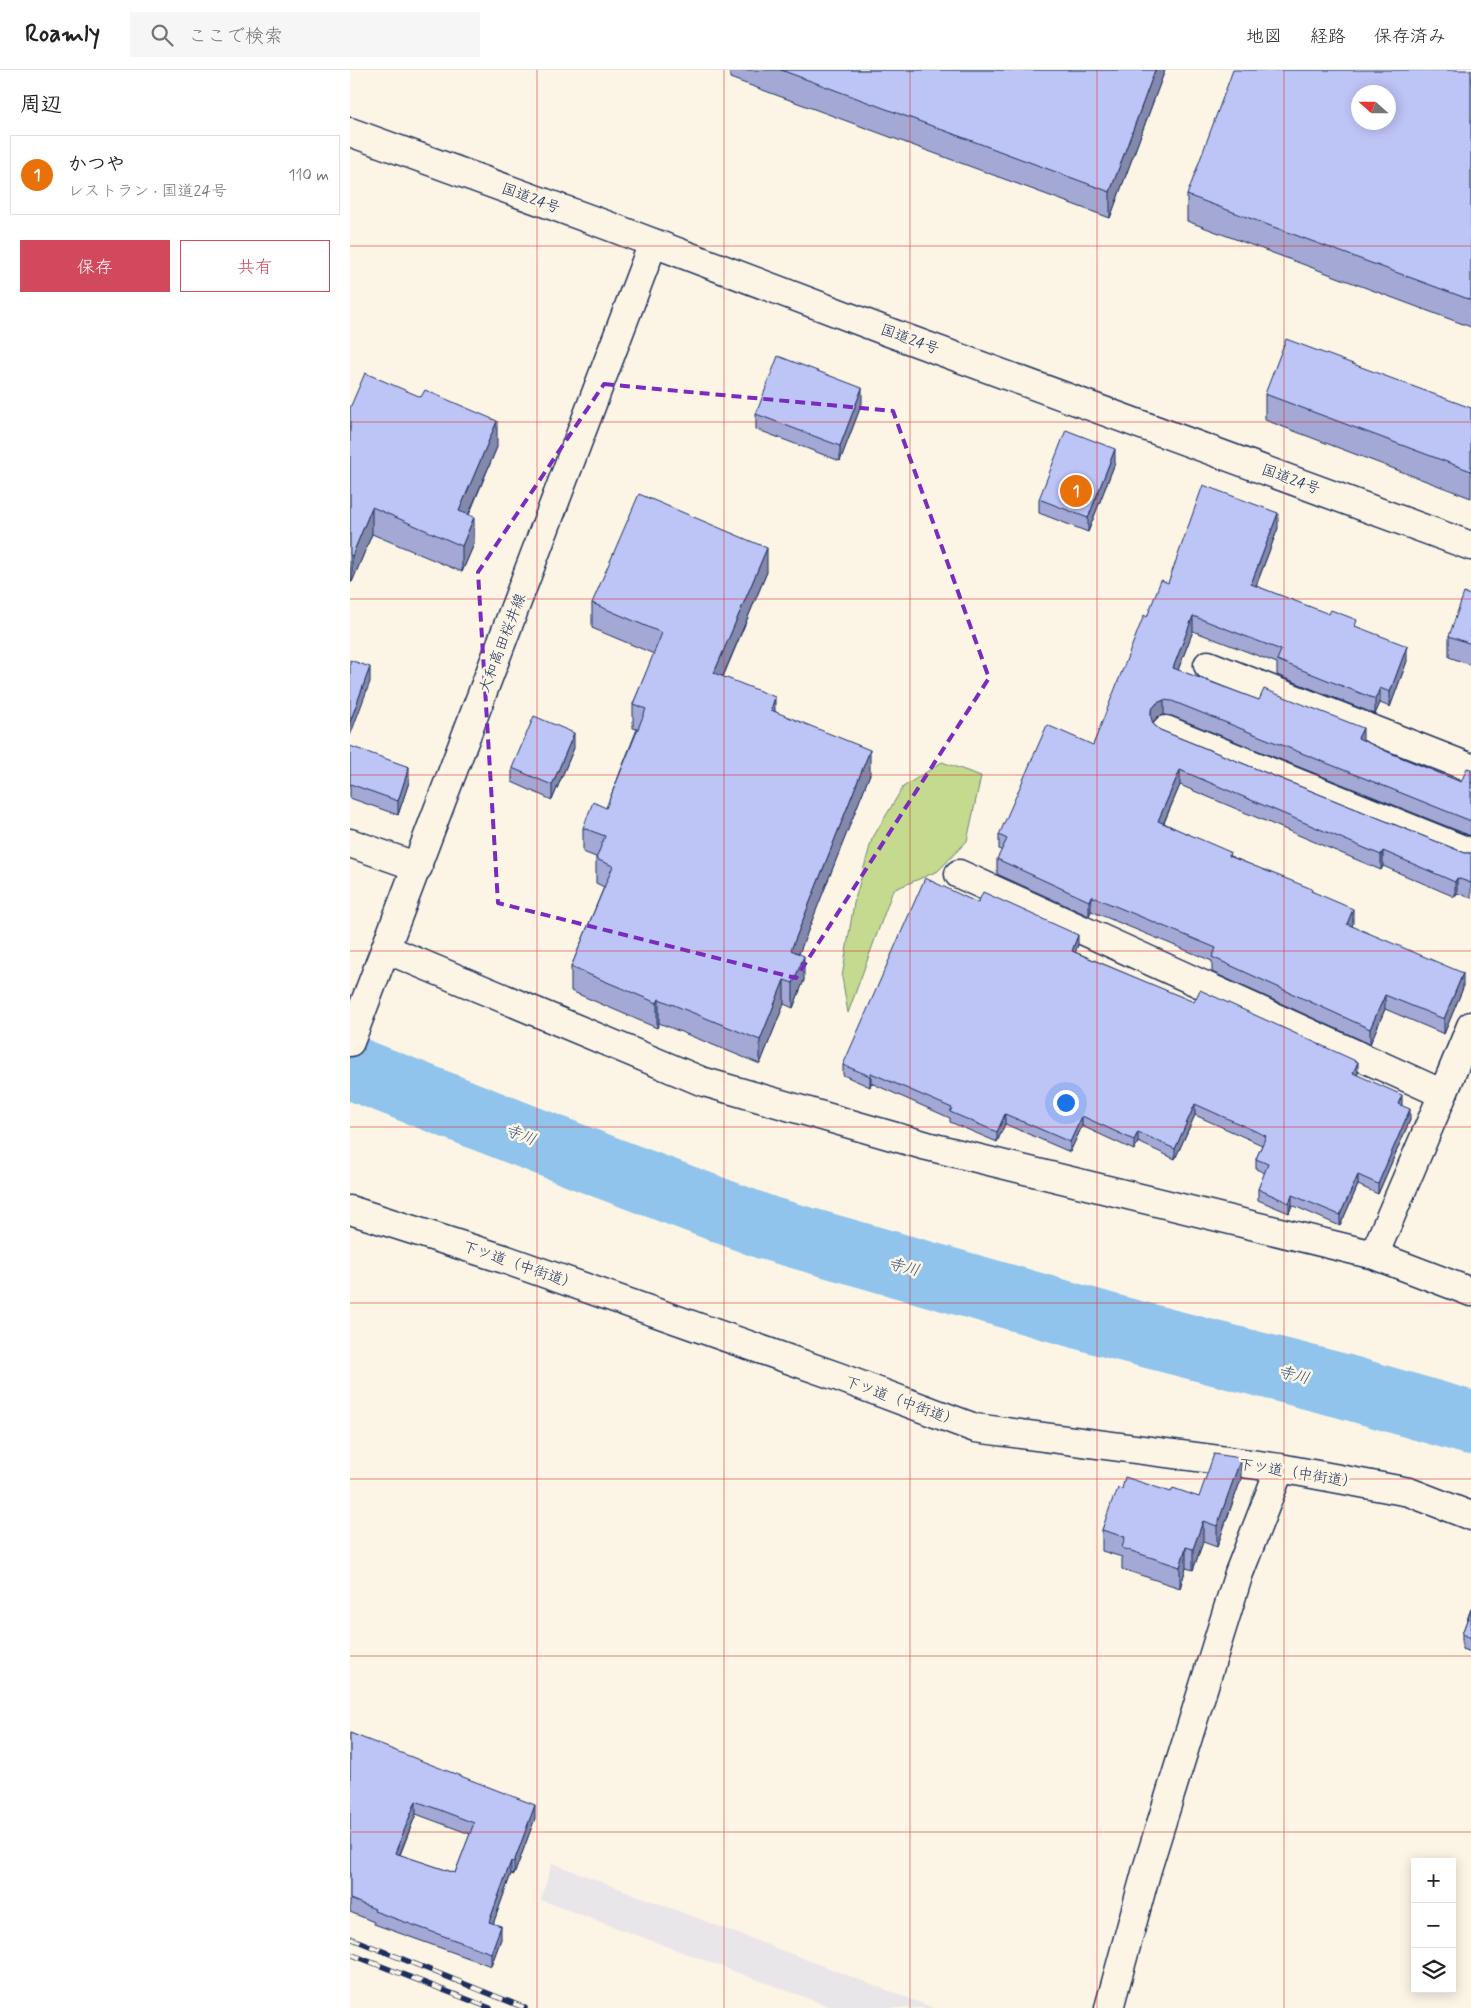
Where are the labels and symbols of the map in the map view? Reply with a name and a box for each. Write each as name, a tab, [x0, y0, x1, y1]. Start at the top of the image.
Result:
north arrow	[1351, 85, 1396, 130]
street label: 国道24号	[498, 179, 563, 219]
street label: 国道24号	[877, 320, 942, 360]
street label: 国道24号	[1258, 460, 1323, 500]
pin: 1	[1060, 472, 1092, 510]
street label: 大和高田桜井線	[475, 591, 531, 696]
your location	[1053, 1090, 1079, 1116]
water label: 寺川	[502, 1120, 539, 1151]
street label: 下ツ道（中街道）	[460, 1237, 580, 1295]
water label: 寺川	[885, 1253, 922, 1282]
water label: 寺川	[1275, 1361, 1312, 1390]
street label: 下ツ道（中街道）	[842, 1372, 961, 1432]
street label: 下ツ道（中街道）	[1237, 1455, 1359, 1493]

